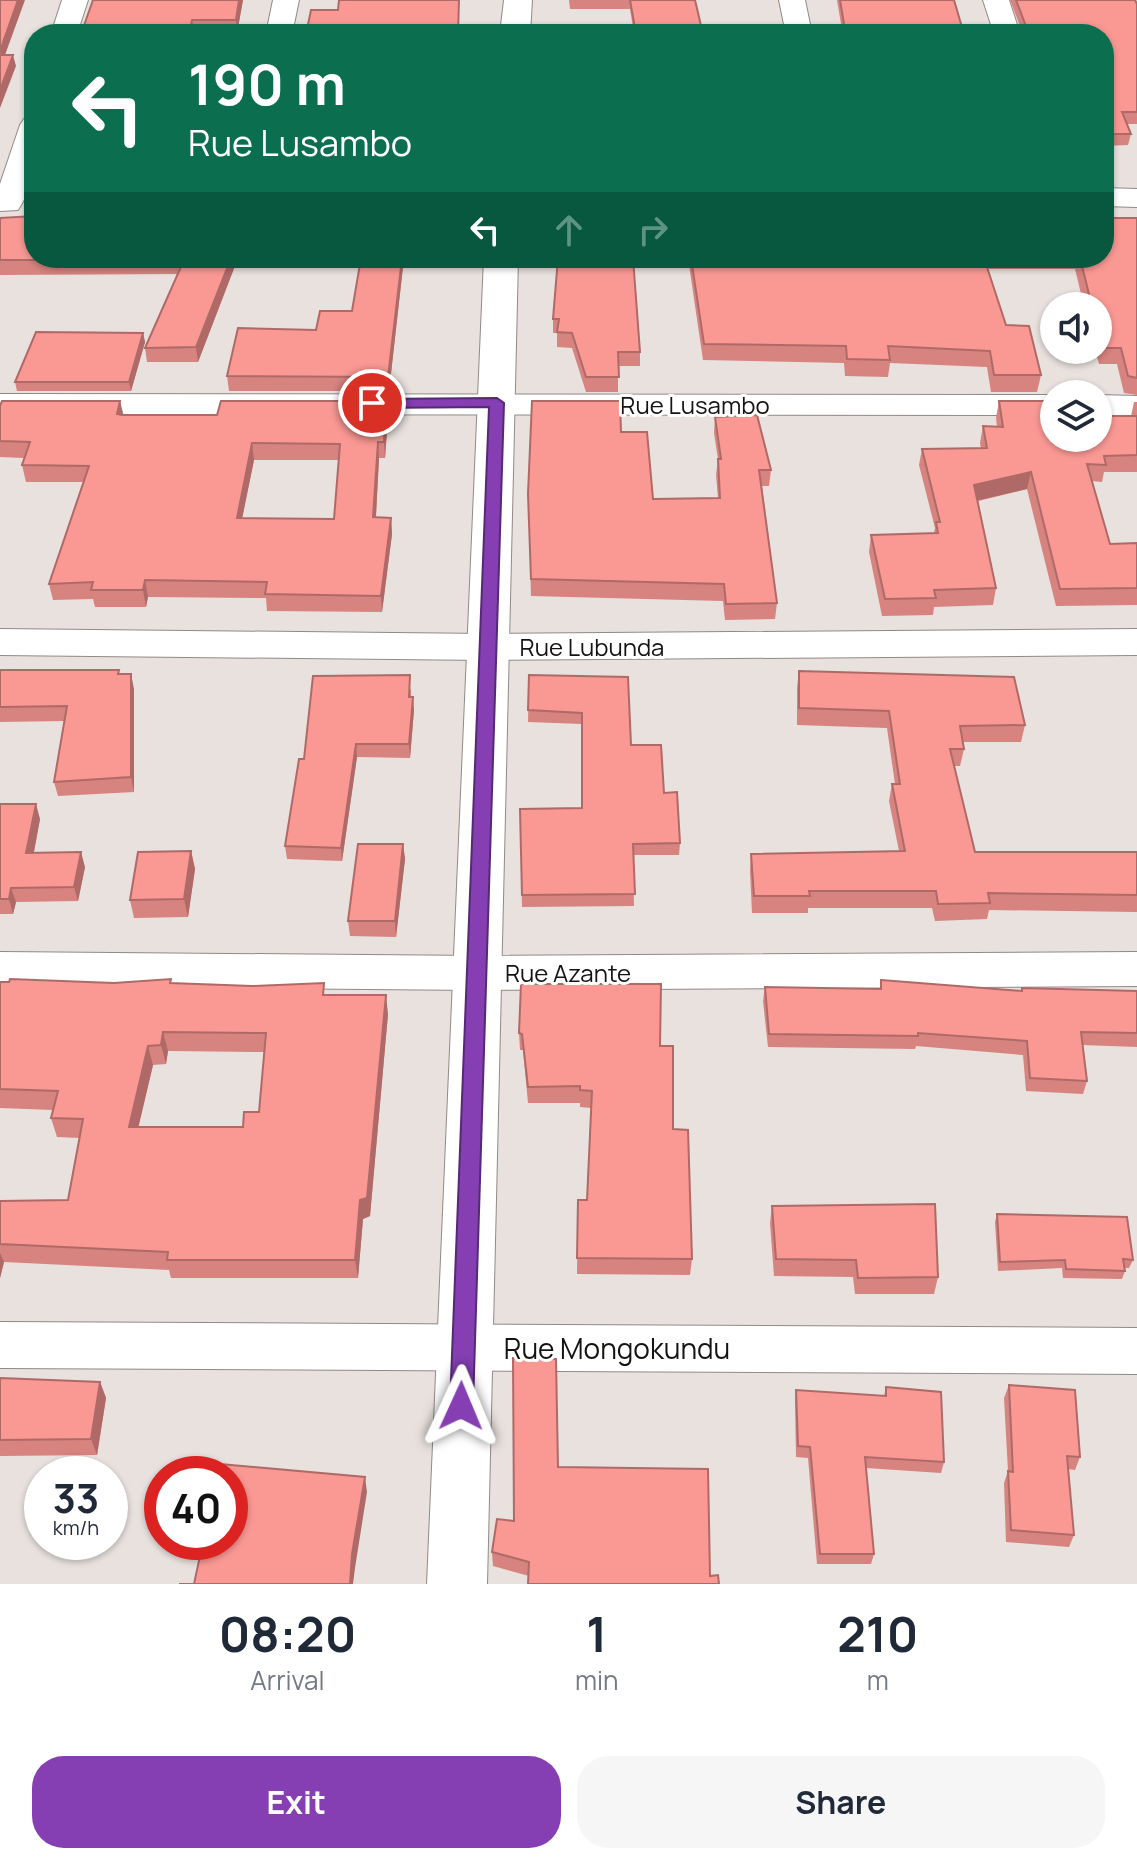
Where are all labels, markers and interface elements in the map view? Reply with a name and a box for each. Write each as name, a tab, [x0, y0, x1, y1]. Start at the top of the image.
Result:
text: 190 m	[188, 45, 346, 122]
icon: left	[56, 56, 160, 160]
text: Rue Lusambo	[188, 118, 412, 167]
icon: left	[463, 208, 507, 252]
icon: ahead	[547, 208, 591, 252]
icon: right	[631, 208, 675, 252]
map controls	[1040, 292, 1112, 452]
button: sound	[1040, 292, 1112, 364]
pin	[338, 369, 406, 437]
button: layers	[1040, 380, 1112, 452]
icon: arrive	[350, 381, 394, 425]
street label: Rue Lusambo	[620, 388, 770, 421]
street label: Rue Lubunda	[520, 630, 664, 663]
street label: Rue Azante	[505, 956, 631, 989]
street label: Rue Mongokundu	[504, 1329, 730, 1367]
position arrow	[419, 1364, 503, 1448]
speed limit sign: 40	[144, 1456, 248, 1560]
text: 33	[53, 1470, 99, 1525]
text: km/h	[53, 1514, 99, 1541]
text: 08:20	[219, 1601, 356, 1666]
text: 1	[586, 1601, 607, 1666]
text: 210	[837, 1601, 918, 1666]
text: Arrival	[250, 1662, 325, 1698]
text: min	[575, 1662, 618, 1698]
text: m	[867, 1662, 889, 1698]
button: Exit	[32, 1756, 561, 1848]
button: Share	[577, 1756, 1105, 1848]

